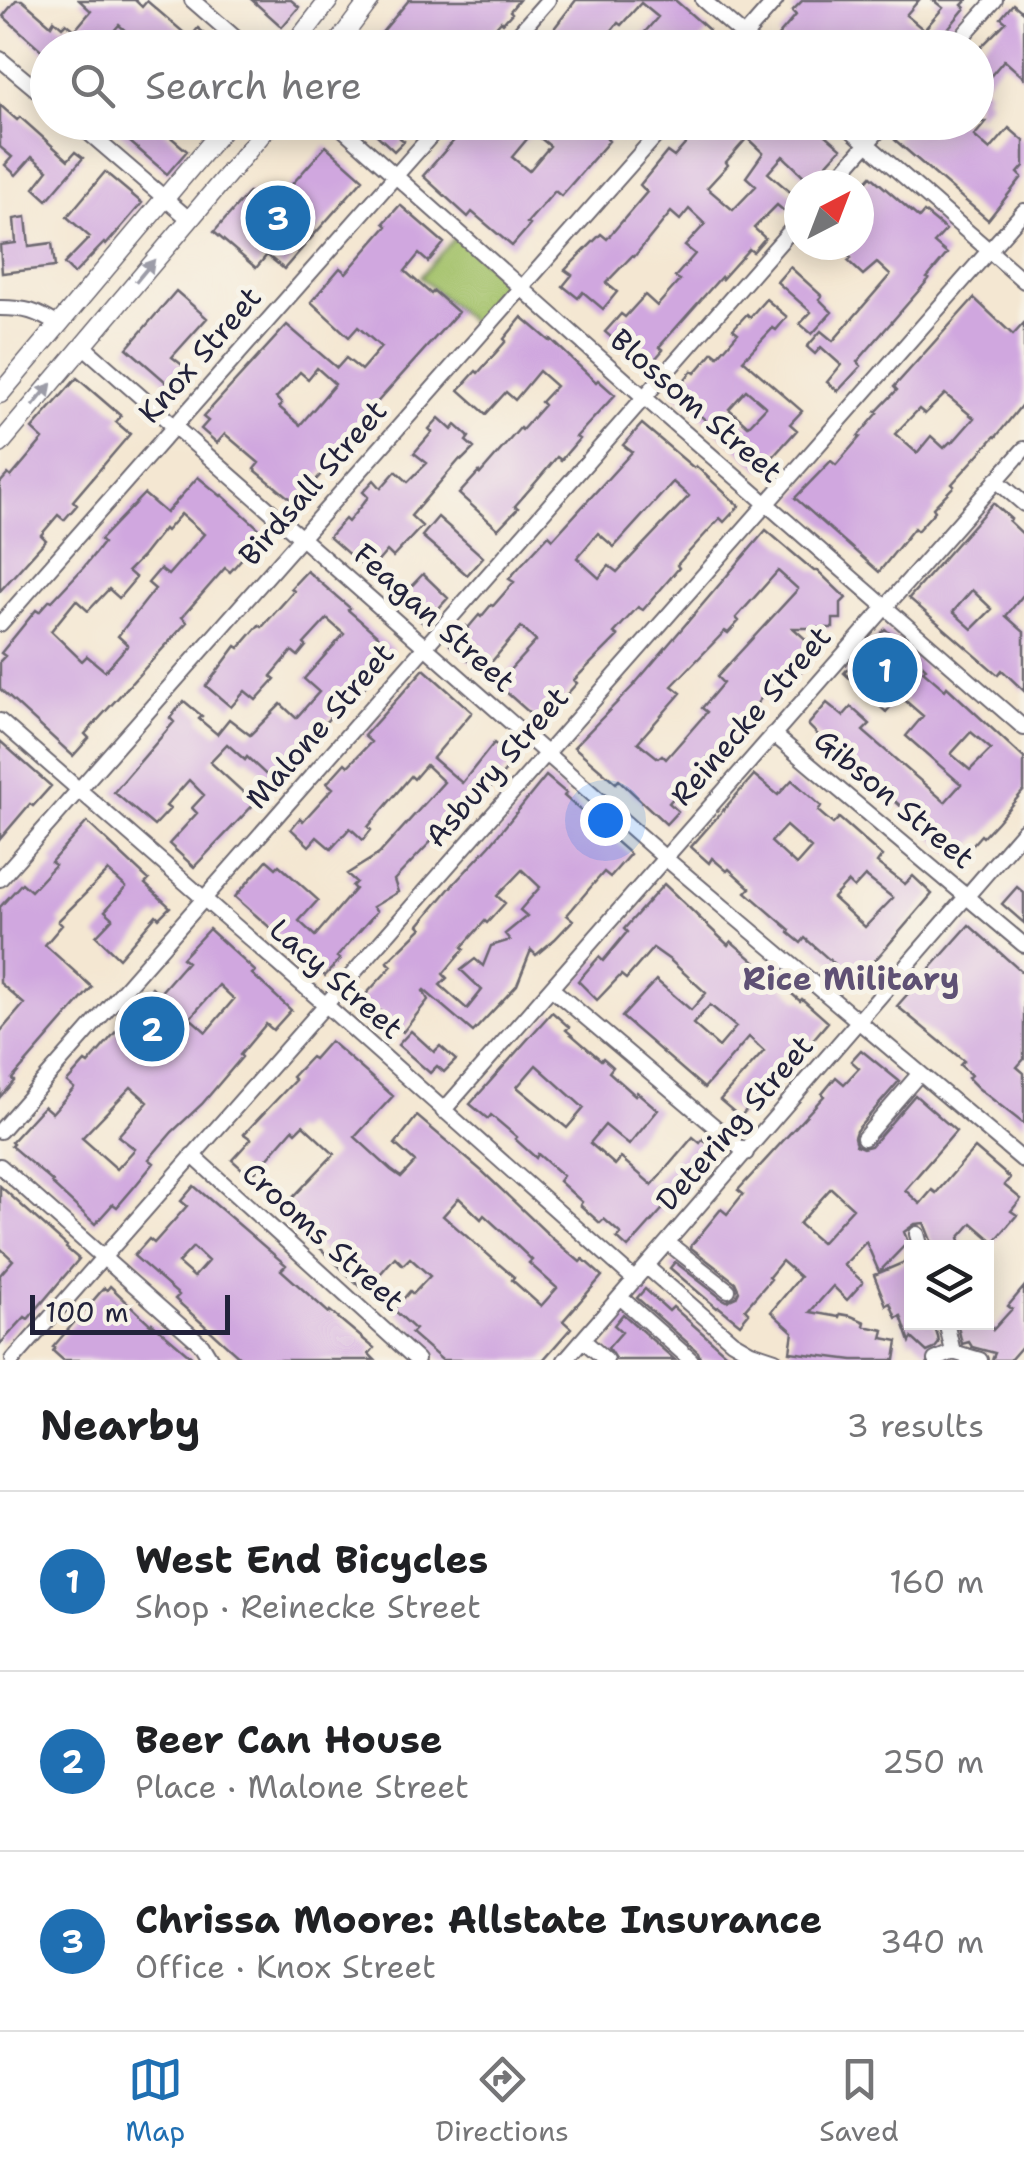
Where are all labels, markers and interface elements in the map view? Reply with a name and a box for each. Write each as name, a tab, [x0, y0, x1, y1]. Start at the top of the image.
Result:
search box	[30, 30, 994, 140]
icon: search	[65, 58, 120, 113]
text: Search here	[145, 60, 362, 111]
north arrow	[784, 170, 874, 260]
pin: 3	[246, 180, 310, 256]
one-way arrow	[134, 259, 155, 284]
street label: Knox Street	[129, 277, 271, 432]
street label: Blossom Street	[601, 319, 791, 492]
one-way arrow	[30, 383, 52, 408]
street label: Birdsall Street	[229, 391, 396, 574]
street label: Feagan Street	[345, 534, 524, 701]
street label: Reinecke Street	[661, 617, 840, 814]
pin: 1	[852, 632, 918, 708]
street label: Malone Street	[236, 634, 403, 817]
street label: Asbury Street	[416, 678, 578, 856]
street label: Gibson Street	[805, 719, 983, 878]
your location	[580, 795, 631, 846]
street label: Lacy Street	[261, 909, 412, 1048]
district label: Rice Military	[743, 957, 959, 1000]
pin: 2	[120, 992, 184, 1066]
street label: Detering Street	[647, 1026, 823, 1219]
street label: Crooms Street	[233, 1153, 413, 1321]
map controls	[904, 1240, 994, 1330]
button: layers	[904, 1240, 994, 1330]
scale bar	[30, 1290, 230, 1334]
text: 100 m	[45, 1293, 129, 1331]
text: Nearby	[40, 1397, 200, 1453]
text: 3 results	[847, 1404, 984, 1447]
text: West End Bicycles	[135, 1534, 488, 1585]
text: 1	[65, 1560, 80, 1603]
text: 160 m	[889, 1560, 984, 1603]
text: Shop · Reinecke Street	[135, 1585, 481, 1628]
text: Beer Can House	[135, 1714, 443, 1765]
text: 2	[61, 1740, 84, 1783]
text: 250 m	[882, 1740, 984, 1783]
text: Place · Malone Street	[135, 1765, 469, 1808]
text: Chrissa Moore: Allstate Insurance	[135, 1894, 822, 1945]
text: 3	[61, 1920, 84, 1963]
text: 340 m	[880, 1920, 984, 1963]
text: Office · Knox Street	[135, 1945, 436, 1988]
tab: Map	[125, 2052, 185, 2150]
tab: Directions	[436, 2052, 569, 2150]
tab: Saved	[819, 2052, 899, 2150]

